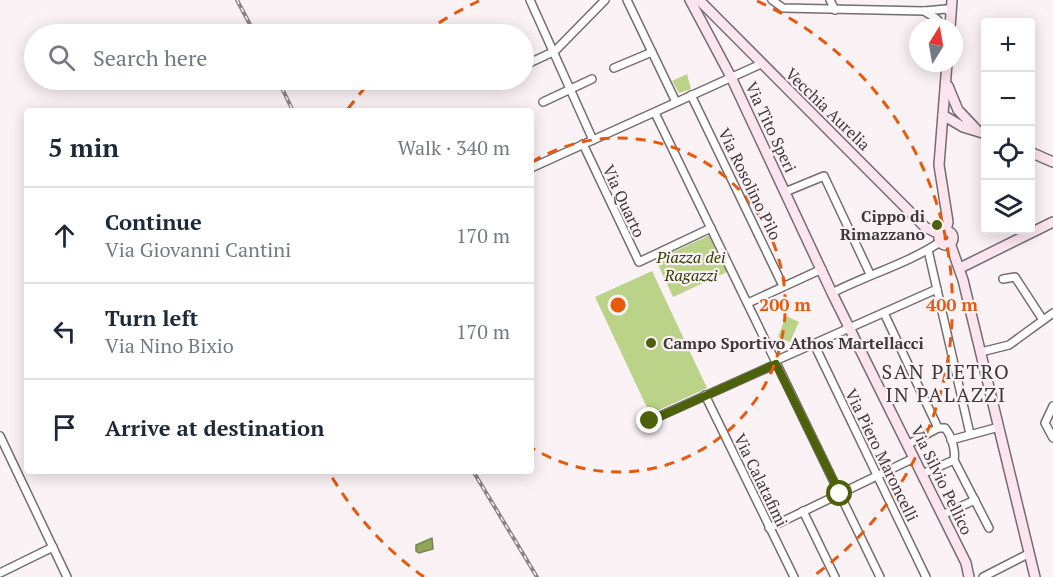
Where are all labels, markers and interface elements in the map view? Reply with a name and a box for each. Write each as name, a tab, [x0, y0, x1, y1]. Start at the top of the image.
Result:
north arrow	[909, 18, 963, 72]
map controls	[981, 18, 1035, 234]
button: +	[981, 18, 1035, 72]
search box	[24, 24, 534, 90]
icon: search	[45, 41, 78, 74]
text: Search here	[93, 43, 207, 72]
street label: Vecchia Aurelia	[781, 63, 875, 155]
button: −	[981, 72, 1035, 126]
street label: Via Tito Speri	[740, 78, 802, 176]
street label: Via Rosolino Pilo	[713, 124, 787, 244]
button: locate	[981, 126, 1035, 180]
text: 5 min	[48, 130, 119, 164]
text: Walk · 340 m	[398, 134, 510, 161]
street label: Via Quarto	[598, 161, 650, 241]
button: layers	[981, 180, 1035, 234]
place label: Cippo di Rimazzano	[840, 205, 925, 245]
text: Continue	[105, 207, 202, 236]
marker: Cippo di Rimazzano	[930, 218, 944, 232]
icon: ahead	[48, 219, 81, 252]
text: 170 m	[456, 222, 510, 249]
text: Via Giovanni Cantini	[105, 236, 291, 263]
park label: Piazza dei Ragazzi	[655, 246, 726, 286]
text: 200 m	[759, 292, 811, 316]
text: 400 m	[926, 292, 978, 316]
centre of rings	[608, 295, 628, 315]
text: Turn left	[105, 303, 198, 332]
icon: left	[48, 315, 81, 348]
text: 170 m	[456, 318, 510, 345]
text: Via Nino Bixio	[105, 332, 234, 359]
place label: Campo Sportivo Athos Martellacci	[663, 332, 924, 354]
marker: Campo Sportivo Athos Martellacci	[644, 336, 658, 350]
district label: SAN PIETRO IN PALAZZI	[882, 358, 1010, 408]
street label: Via Piero Maroncelli	[840, 385, 924, 525]
route end	[636, 407, 662, 433]
icon: arrive	[48, 411, 81, 444]
text: Arrive at destination	[105, 413, 324, 442]
street label: Via Silvio Pellico	[906, 422, 978, 539]
street label: Via Calatafimi	[729, 430, 793, 530]
route start	[826, 480, 852, 506]

